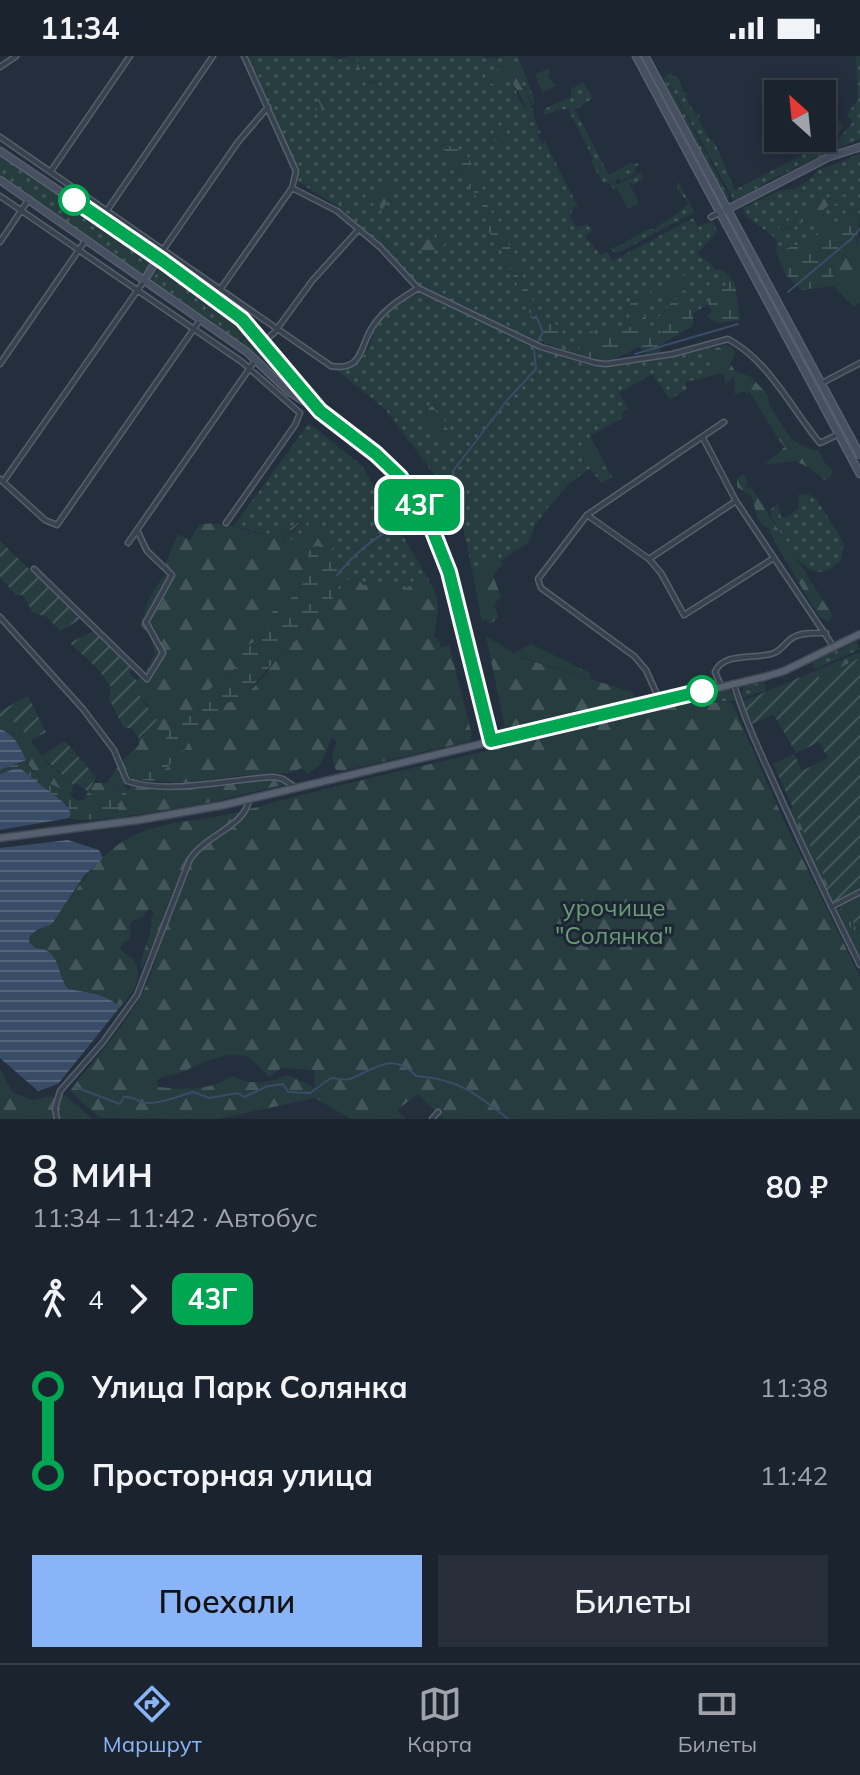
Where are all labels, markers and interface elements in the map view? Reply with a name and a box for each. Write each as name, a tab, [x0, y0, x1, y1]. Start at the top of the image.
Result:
text: 11:34	[40, 9, 119, 47]
north arrow	[764, 80, 836, 152]
map controls	[764, 80, 836, 152]
unlabelled marker	[59, 185, 89, 215]
line badge: 43Г	[373, 479, 465, 531]
text: 43Г	[394, 487, 444, 522]
unlabelled marker	[687, 676, 717, 706]
park label: урочище "Солянка"	[555, 892, 673, 950]
text: 8 мин	[32, 1143, 154, 1198]
text: 80 ₽	[766, 1168, 828, 1206]
text: 11:34 – 11:42 · Автобус	[32, 1201, 318, 1234]
icon: walk	[32, 1277, 76, 1321]
icon: forward	[116, 1277, 160, 1321]
text: 43Г	[188, 1281, 237, 1316]
text: 4	[88, 1283, 104, 1316]
text: Улица Парк Солянка	[92, 1368, 408, 1406]
text: 11:38	[760, 1371, 828, 1404]
text: Просторная улица	[92, 1456, 373, 1494]
text: 11:42	[760, 1459, 828, 1492]
button: Поехали	[32, 1555, 422, 1647]
button: Билеты	[438, 1555, 828, 1647]
tab: Маршрут	[103, 1682, 202, 1758]
tab: Карта	[407, 1682, 472, 1758]
tab: Билеты	[678, 1682, 757, 1758]

